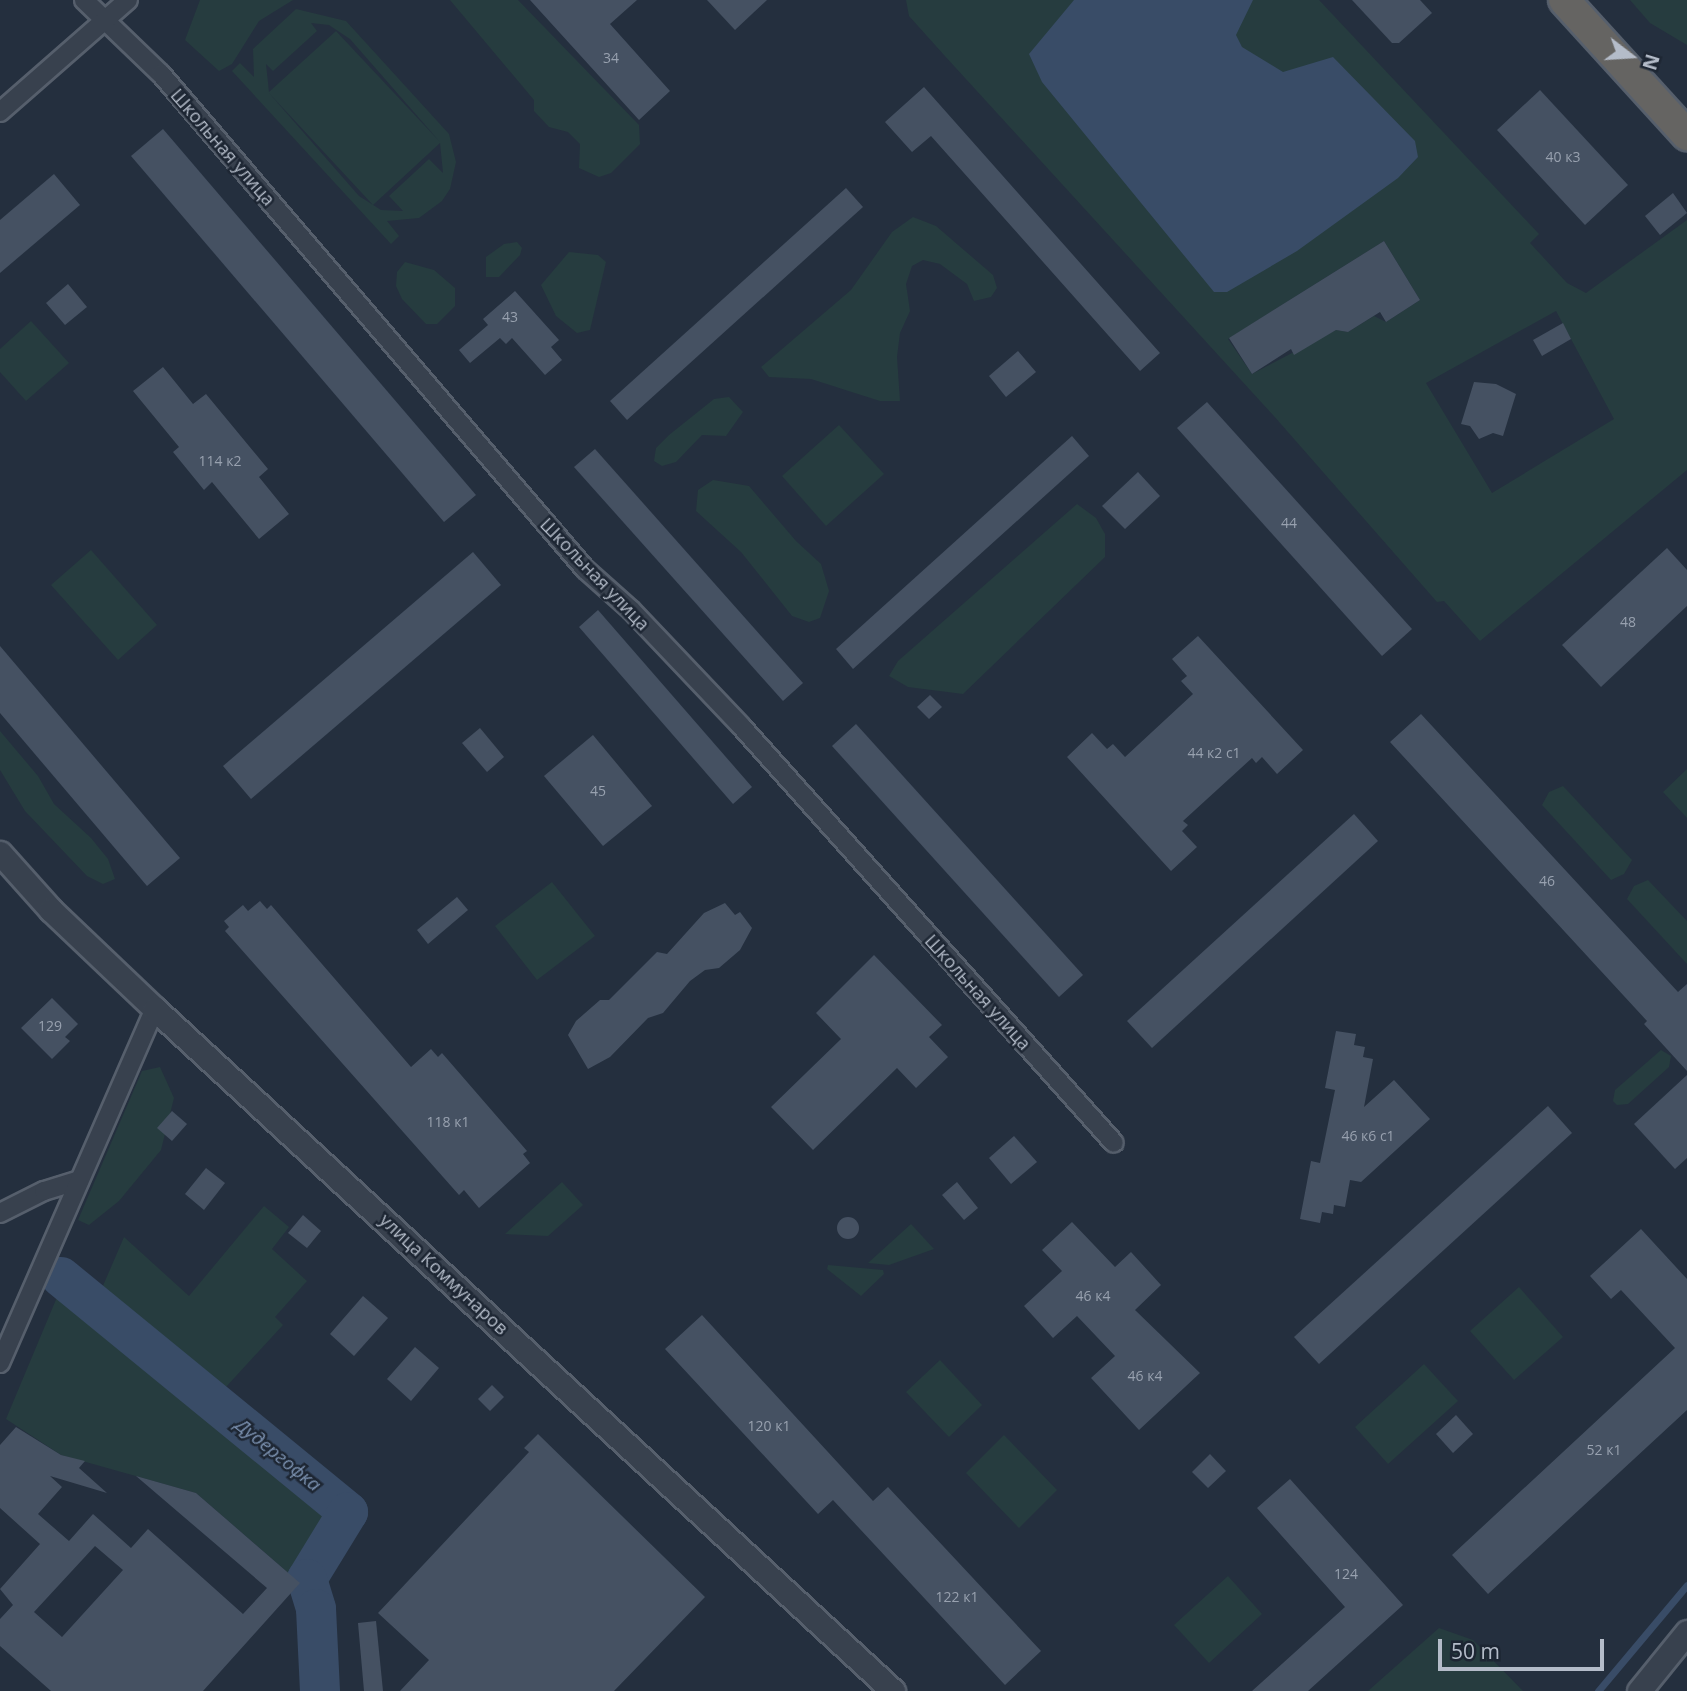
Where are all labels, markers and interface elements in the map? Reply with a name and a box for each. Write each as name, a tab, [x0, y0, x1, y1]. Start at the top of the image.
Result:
north arrow	[1596, 21, 1666, 91]
house number: 34	[603, 50, 619, 66]
text: N	[1636, 51, 1666, 73]
street label: Школьная улица	[166, 84, 280, 210]
house number: 40 к3	[1546, 149, 1580, 165]
house number: 43	[502, 309, 518, 325]
house number: 114 к2	[199, 453, 241, 469]
street label: Школьная улица	[536, 513, 654, 635]
house number: 44	[1281, 515, 1297, 531]
house number: 48	[1620, 614, 1636, 630]
house number: 44 к2 с1	[1187, 745, 1241, 761]
house number: 45	[590, 783, 606, 799]
house number: 46	[1539, 873, 1555, 889]
street label: Школьная улица	[921, 930, 1035, 1054]
house number: 129	[38, 1018, 62, 1034]
house number: 118 к1	[427, 1114, 469, 1130]
house number: 46 к6 с1	[1341, 1128, 1395, 1144]
street label: улица Коммунаров	[375, 1209, 513, 1339]
house number: 46 к4	[1076, 1288, 1110, 1304]
house number: 46 к4	[1128, 1368, 1162, 1384]
water label: Дудергофка	[231, 1414, 325, 1496]
house number: 120 к1	[748, 1418, 790, 1434]
house number: 52 к1	[1587, 1442, 1621, 1458]
house number: 124	[1334, 1566, 1358, 1582]
house number: 122 к1	[936, 1589, 978, 1605]
scale bar	[1442, 1624, 1608, 1668]
text: 50 m	[1451, 1637, 1500, 1665]

